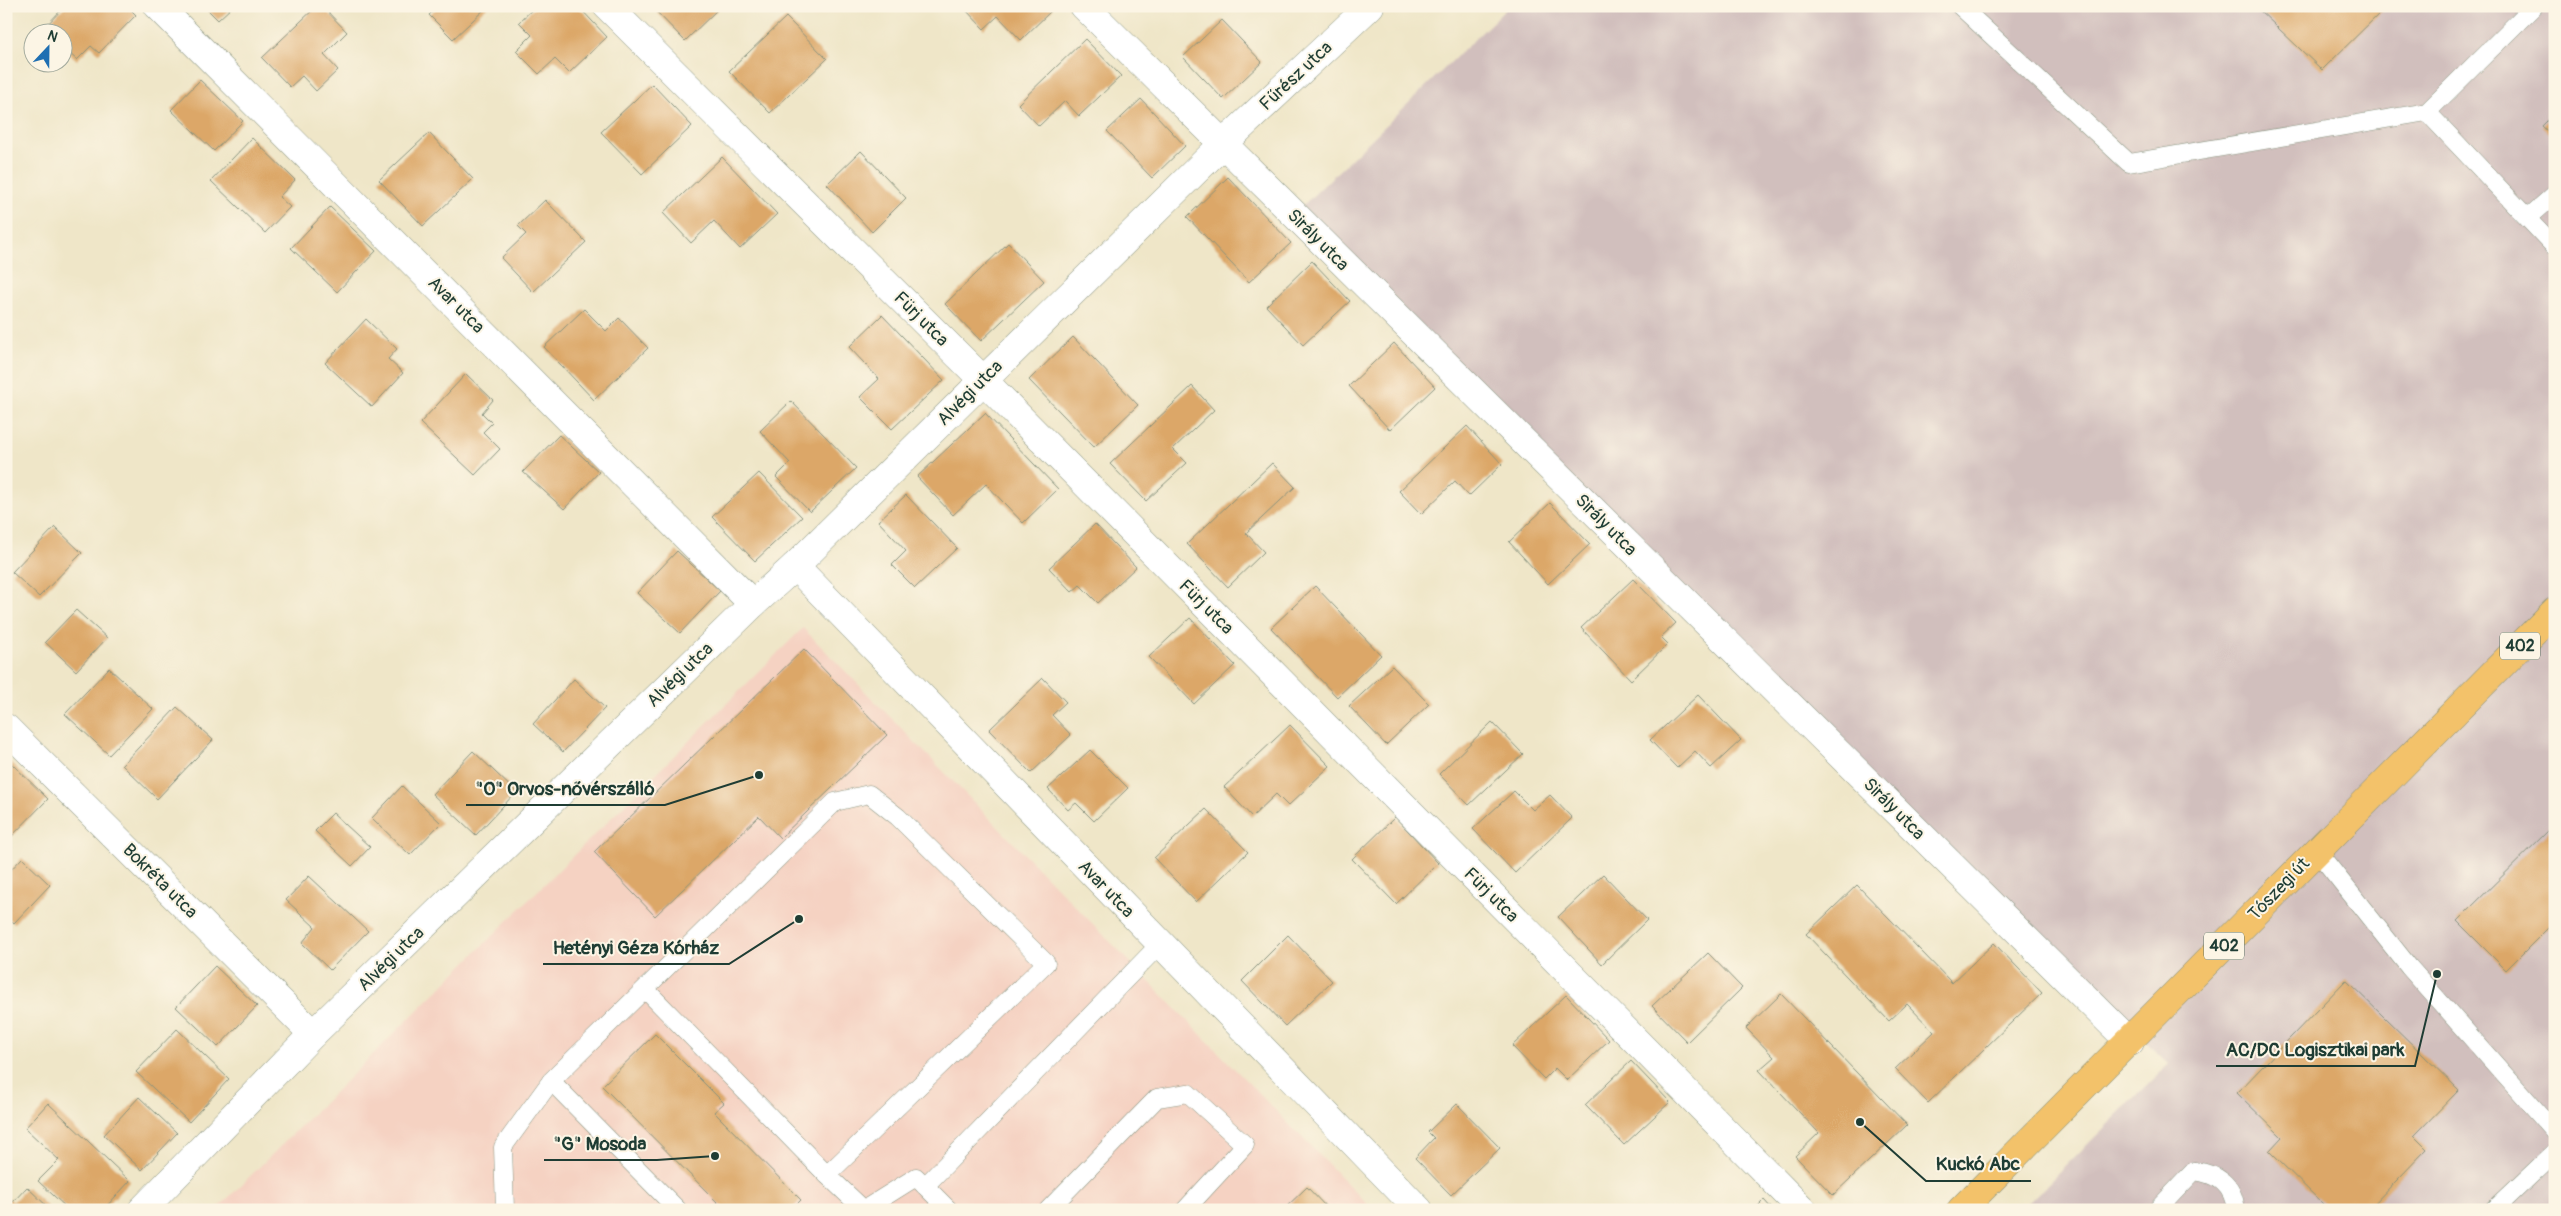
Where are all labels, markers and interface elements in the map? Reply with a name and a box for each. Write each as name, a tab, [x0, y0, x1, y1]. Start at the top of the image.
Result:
north arrow	[22, 22, 72, 72]
text: N	[45, 27, 60, 46]
street label: Fűrész utca	[1255, 36, 1337, 116]
street label: Sirály utca	[1282, 204, 1354, 276]
street label: Avar utca	[423, 272, 489, 338]
street label: Fürj utca	[889, 287, 953, 351]
street label: Alvégi utca	[932, 355, 1008, 431]
street label: Sirály utca	[1570, 489, 1642, 561]
street label: Fürj utca	[1174, 575, 1238, 639]
road number: 402	[2500, 632, 2540, 659]
street label: Alvégi utca	[642, 638, 718, 712]
callout: "O" Orvos-nővérszálló	[466, 771, 665, 805]
street label: Sirály utca	[1858, 773, 1930, 845]
text: "O" Orvos-nővérszálló	[475, 777, 655, 801]
street label: Bokréta utca	[118, 839, 202, 923]
street label: Tószegi út	[2243, 852, 2315, 925]
street label: Avar utca	[1073, 855, 1139, 923]
street label: Fürj utca	[1459, 863, 1523, 927]
street label: Alvégi utca	[353, 922, 429, 996]
callout: Hetényi Géza Kórház	[543, 930, 729, 964]
road number: 402	[2204, 932, 2244, 959]
text: Hetényi Géza Kórház	[553, 936, 719, 960]
callout: AC/DC Logisztikai park	[2216, 1032, 2415, 1066]
text: AC/DC Logisztikai park	[2226, 1038, 2405, 1062]
callout: "G" Mosoda	[544, 1126, 657, 1160]
text: "G" Mosoda	[554, 1132, 647, 1156]
callout: Kuckó Abc	[1926, 1147, 2031, 1181]
text: Kuckó Abc	[1936, 1152, 2021, 1176]

